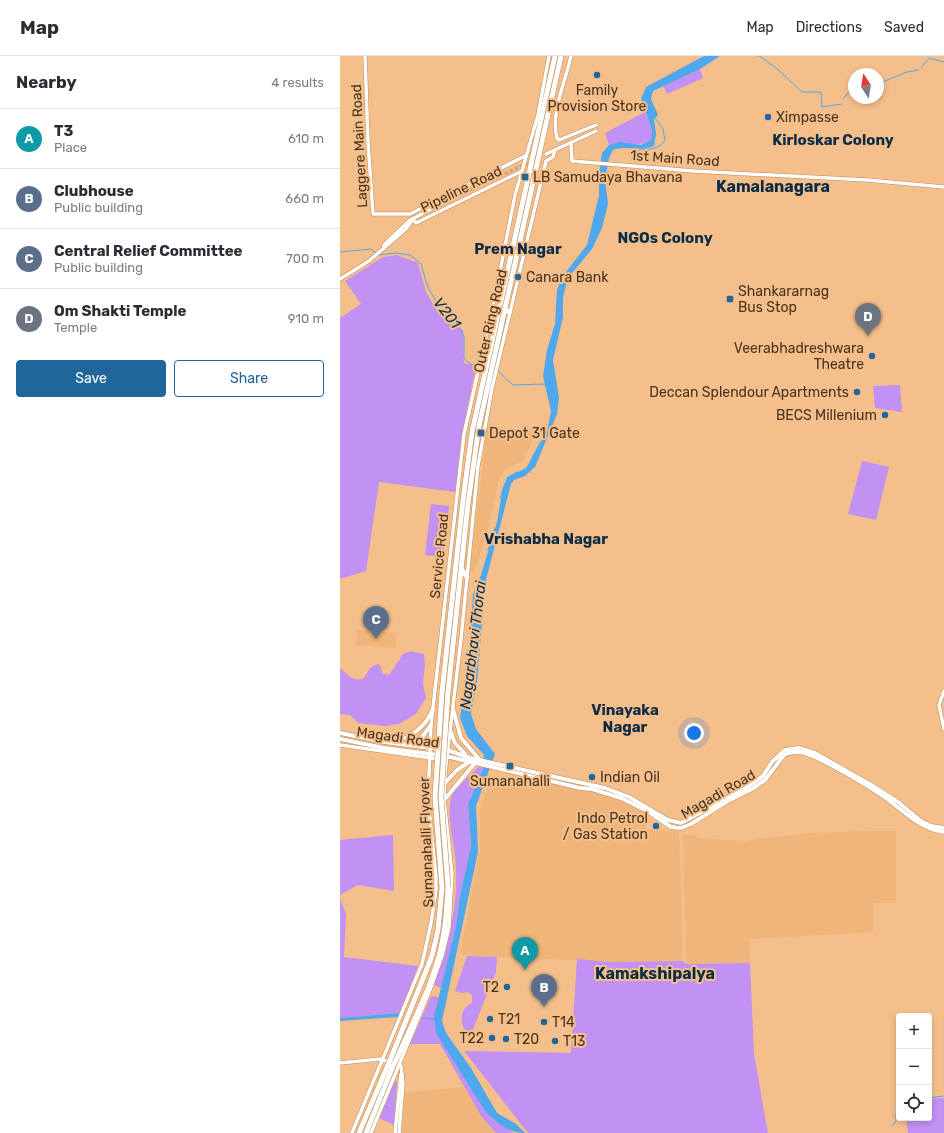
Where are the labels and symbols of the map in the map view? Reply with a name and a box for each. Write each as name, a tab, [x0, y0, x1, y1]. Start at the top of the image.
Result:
north arrow	[848, 68, 884, 104]
marker: Family Provision Store	[592, 70, 602, 80]
place label: Family Provision Store	[548, 82, 647, 115]
street label: Laggere Main Road	[348, 84, 371, 208]
place label: Ximpasse	[776, 109, 839, 126]
marker: Ximpasse	[763, 112, 773, 122]
district label: Kirloskar Colony	[772, 131, 894, 149]
street label: 1st Main Road	[630, 147, 720, 170]
street label: Pipeline Road	[418, 162, 505, 216]
place label: LB Samudaya Bhavana	[533, 169, 682, 186]
marker: LB Samudaya Bhavana	[520, 172, 530, 182]
district label: Kamalanagara	[716, 177, 830, 196]
district label: NGOs Colony	[617, 229, 713, 247]
district label: Prem Nagar	[474, 240, 562, 258]
street label: Outer Ring Road	[470, 268, 511, 375]
place label: Canara Bank	[526, 269, 609, 286]
marker: Canara Bank	[513, 272, 523, 282]
place label: Shankararnag Bus Stop	[738, 283, 829, 316]
water label: V201	[429, 294, 465, 333]
marker: Shankararnag Bus Stop	[725, 294, 735, 304]
pin: D	[855, 303, 881, 336]
place label: Veerabhadreshwara Theatre	[734, 340, 864, 373]
marker: Veerabhadreshwara Theatre	[867, 351, 877, 361]
place label: Deccan Splendour Apartments	[649, 384, 849, 401]
marker: Deccan Splendour Apartments	[852, 387, 862, 397]
place label: BECS Millenium	[776, 407, 877, 424]
marker: BECS Millenium	[880, 410, 890, 420]
place label: Depot 31 Gate	[489, 425, 580, 442]
marker: Depot 31 Gate	[476, 428, 486, 438]
street label: Service Road	[427, 513, 452, 599]
district label: Vrishabha Nagar	[484, 530, 608, 548]
water label: Nagarbhavi Thorai	[456, 580, 490, 710]
pin: C	[363, 606, 389, 639]
district label: Vinayaka Nagar	[591, 701, 659, 736]
street label: Magadi Road	[356, 723, 440, 752]
your location	[684, 723, 704, 743]
marker: Sumanahalli	[505, 761, 515, 771]
street label: Magadi Road	[678, 766, 759, 823]
place label: Indian Oil	[600, 769, 660, 786]
marker: Indian Oil	[587, 772, 597, 782]
place label: Sumanahalli	[470, 773, 550, 790]
street label: Sumanahalli Flyover	[416, 776, 437, 908]
place label: Indo Petrol / Gas Station	[563, 810, 648, 843]
marker: Indo Petrol / Gas Station	[651, 821, 661, 831]
pin: A	[512, 937, 538, 970]
district label: Kamakshipalya	[595, 964, 715, 983]
pin: B	[531, 974, 557, 1007]
place label: T2	[483, 979, 499, 996]
marker: T2	[502, 982, 512, 992]
place label: T21	[498, 1011, 520, 1028]
marker: T21	[485, 1014, 495, 1024]
place label: T14	[552, 1014, 575, 1031]
marker: T14	[539, 1017, 549, 1027]
place label: T22	[459, 1030, 484, 1047]
place label: T20	[514, 1031, 539, 1048]
marker: T22	[487, 1033, 497, 1043]
place label: T13	[563, 1033, 585, 1050]
marker: T20	[501, 1034, 511, 1044]
marker: T13	[550, 1036, 560, 1046]

